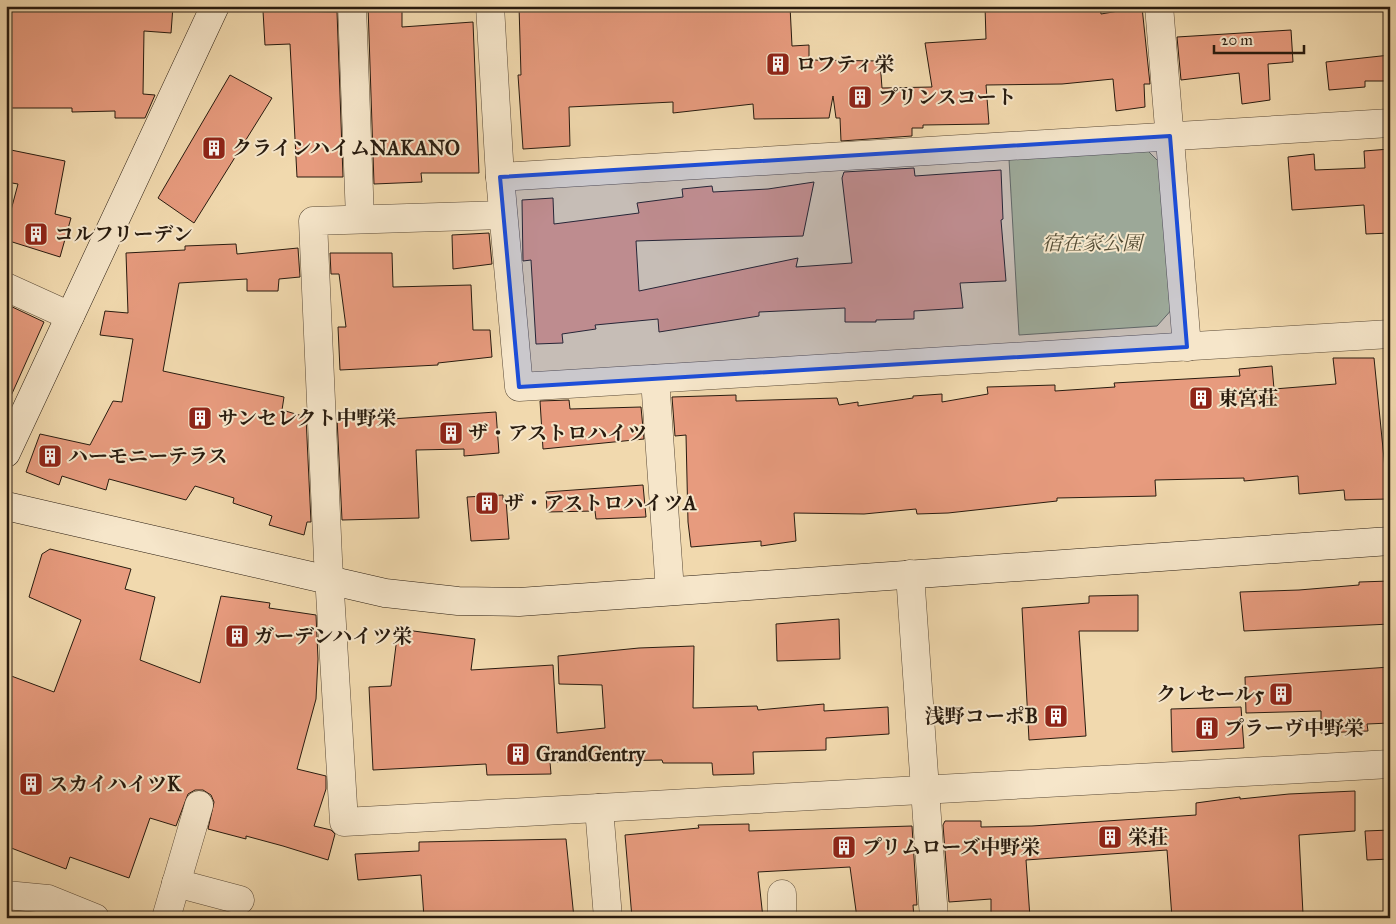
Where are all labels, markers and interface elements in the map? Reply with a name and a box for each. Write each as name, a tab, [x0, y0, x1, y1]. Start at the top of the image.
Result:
scale bar	[1214, 22, 1304, 54]
text: 20 m	[1221, 31, 1253, 49]
building icon: ロフティ栄	[765, 51, 791, 77]
place label: ロフティ栄	[796, 52, 894, 76]
building icon: プリンスコート	[847, 84, 873, 110]
place label: プリンスコート	[878, 85, 1017, 109]
building icon: クラインハイムNAKANO	[201, 135, 227, 161]
place label: クラインハイムNAKANO	[232, 136, 460, 160]
building icon: コルフリーデン	[23, 221, 49, 247]
place label: コルフリーデン	[54, 222, 193, 246]
park label: 宿在家公園	[1042, 231, 1145, 255]
building icon: 東宮荘	[1188, 385, 1214, 411]
place label: 東宮荘	[1218, 386, 1278, 410]
building icon: サンセレクト中野栄	[187, 405, 213, 431]
place label: サンセレクト中野栄	[218, 406, 397, 430]
building icon: ザ・アストロハイツ	[438, 420, 464, 446]
place label: ザ・アストロハイツ	[468, 421, 647, 445]
building icon: ハーモニーテラス	[37, 443, 63, 469]
place label: ハーモニーテラス	[68, 444, 227, 468]
building icon: ザ・アストロハイツA	[474, 490, 500, 516]
place label: ザ・アストロハイツA	[504, 491, 697, 515]
building icon: ガーデンハイツ栄	[224, 623, 250, 649]
place label: ガーデンハイツ栄	[254, 624, 412, 648]
building icon: クレセール5	[1268, 681, 1294, 707]
place label: クレセール5	[1156, 682, 1265, 706]
building icon: 浅野コーポB	[1043, 703, 1069, 729]
place label: 浅野コーポB	[925, 704, 1038, 728]
building icon: プラーヴ中野栄	[1194, 715, 1220, 741]
place label: プラーヴ中野栄	[1224, 716, 1364, 740]
building icon: GrandGentry	[505, 741, 531, 767]
place label: GrandGentry	[536, 742, 647, 767]
building icon: スカイハイツK	[18, 771, 44, 797]
place label: スカイハイツK	[48, 772, 182, 796]
building icon: 栄荘	[1097, 824, 1123, 850]
place label: 栄荘	[1128, 825, 1168, 849]
building icon: プリムローズ中野栄	[831, 834, 857, 860]
place label: プリムローズ中野栄	[862, 835, 1040, 859]

